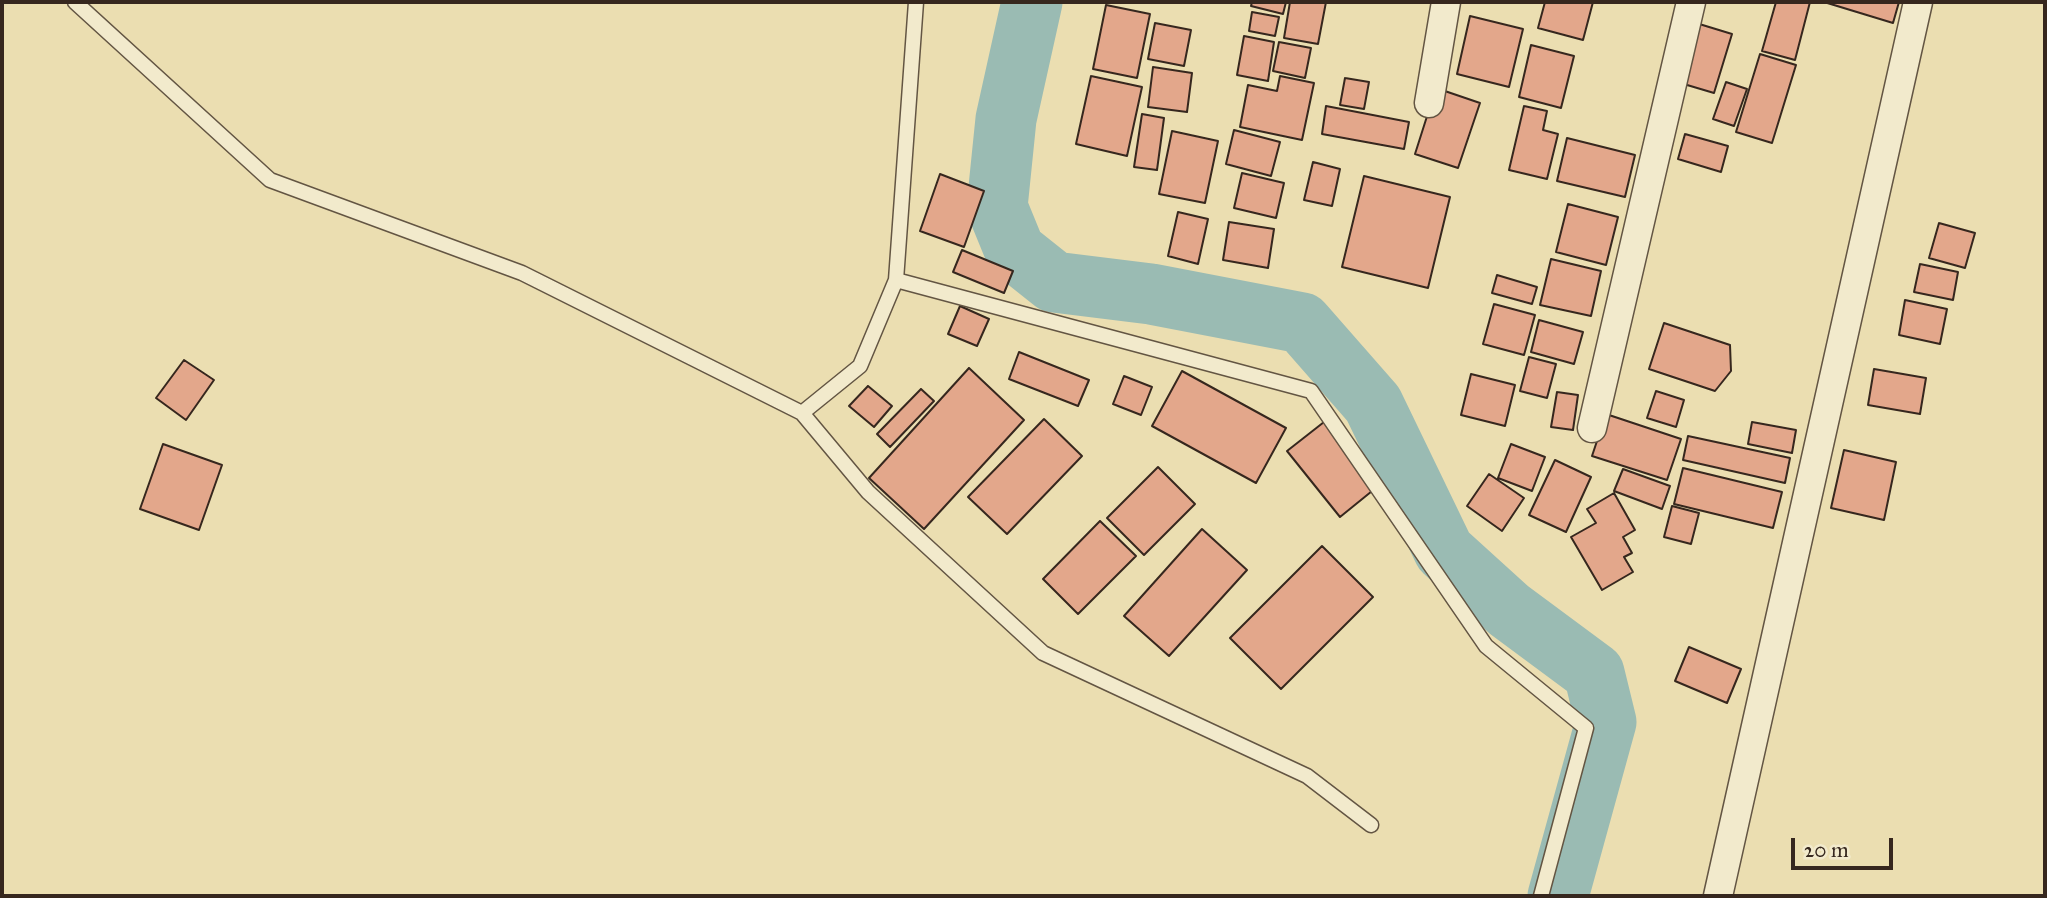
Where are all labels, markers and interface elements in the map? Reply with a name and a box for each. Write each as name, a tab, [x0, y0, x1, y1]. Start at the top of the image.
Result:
scale bar	[1795, 824, 1896, 868]
text: 20 m	[1804, 837, 1849, 863]

